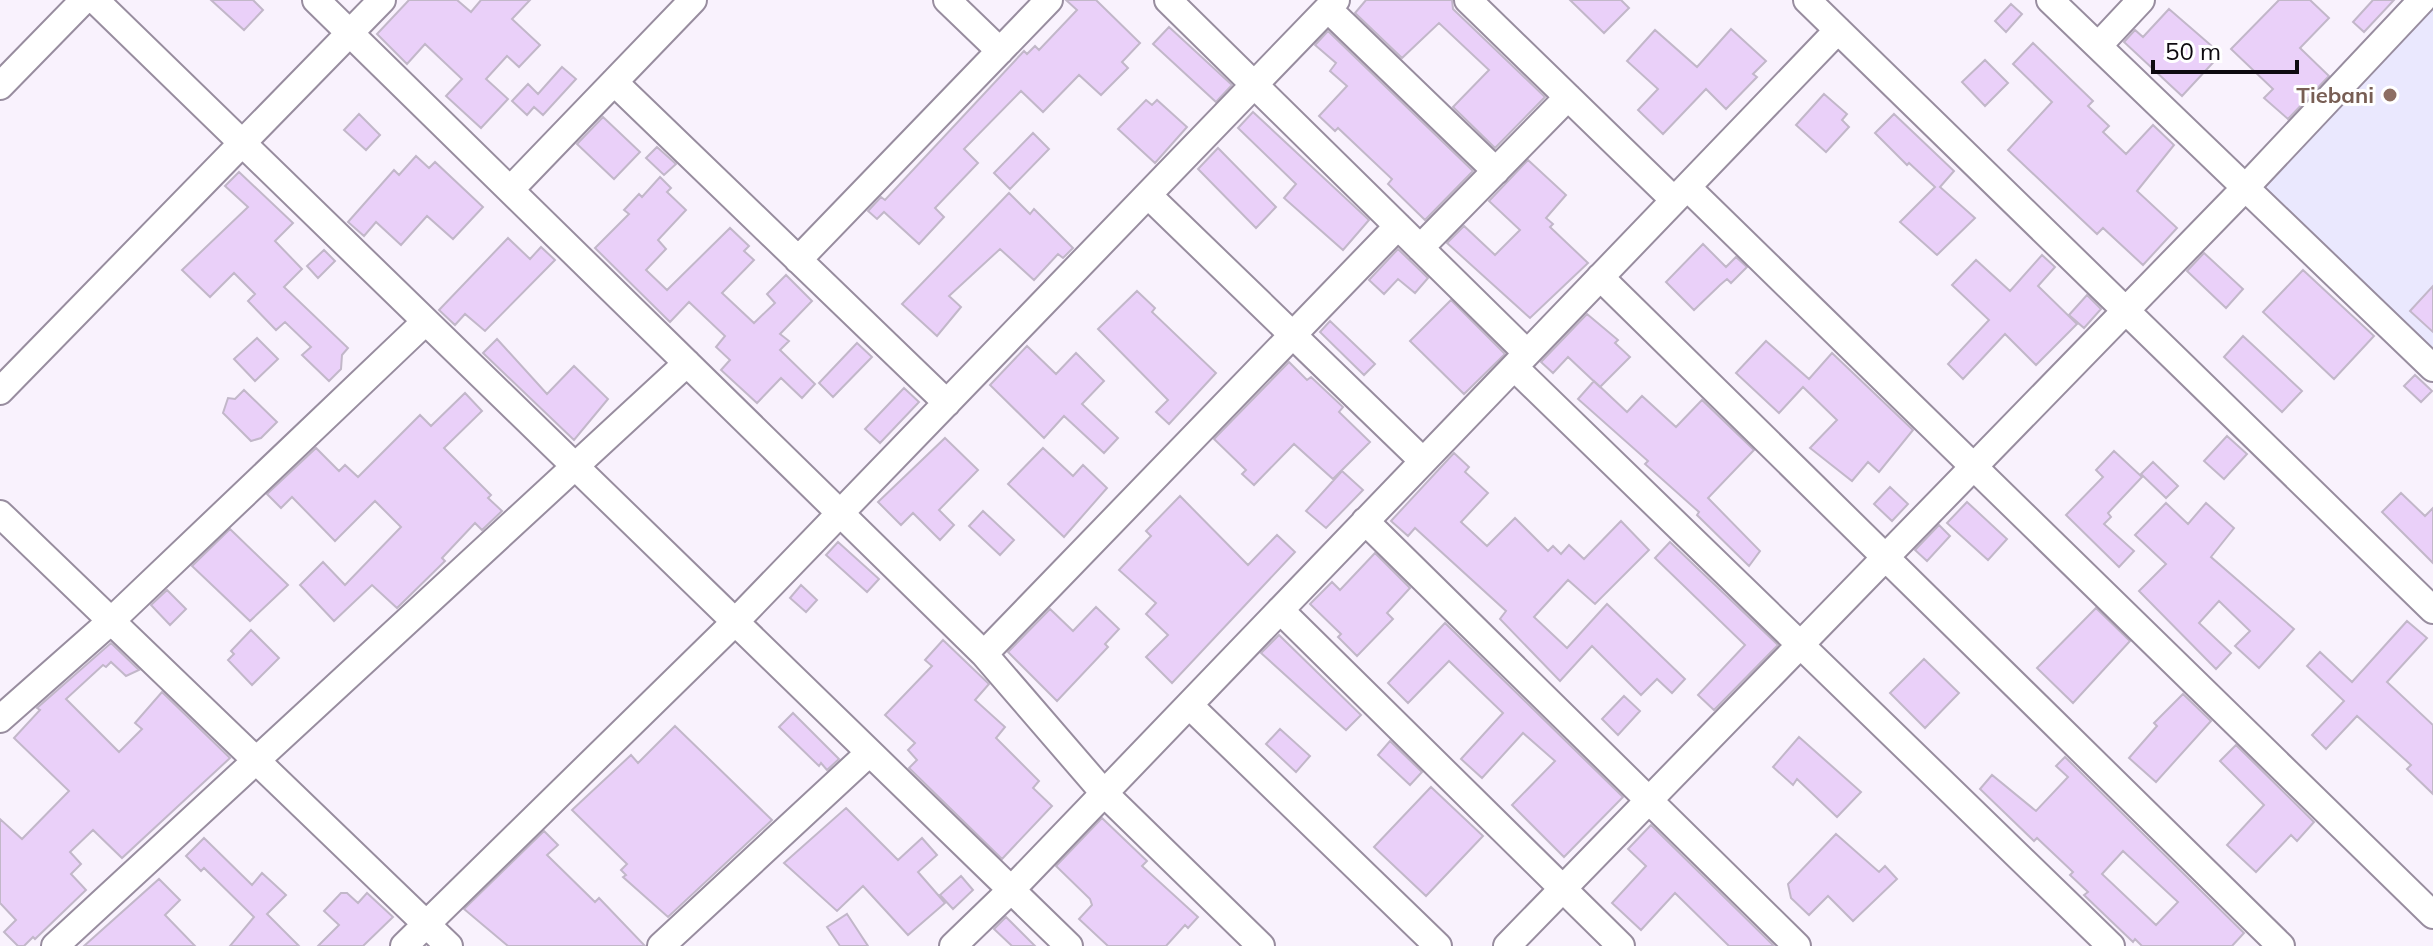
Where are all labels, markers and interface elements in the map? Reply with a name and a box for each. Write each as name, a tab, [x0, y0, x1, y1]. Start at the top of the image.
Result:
scale bar	[2153, 24, 2297, 74]
text: 50 m	[2165, 36, 2221, 66]
place label: Tiebani	[2296, 81, 2374, 109]
marker: Tiebani	[2381, 86, 2399, 104]

